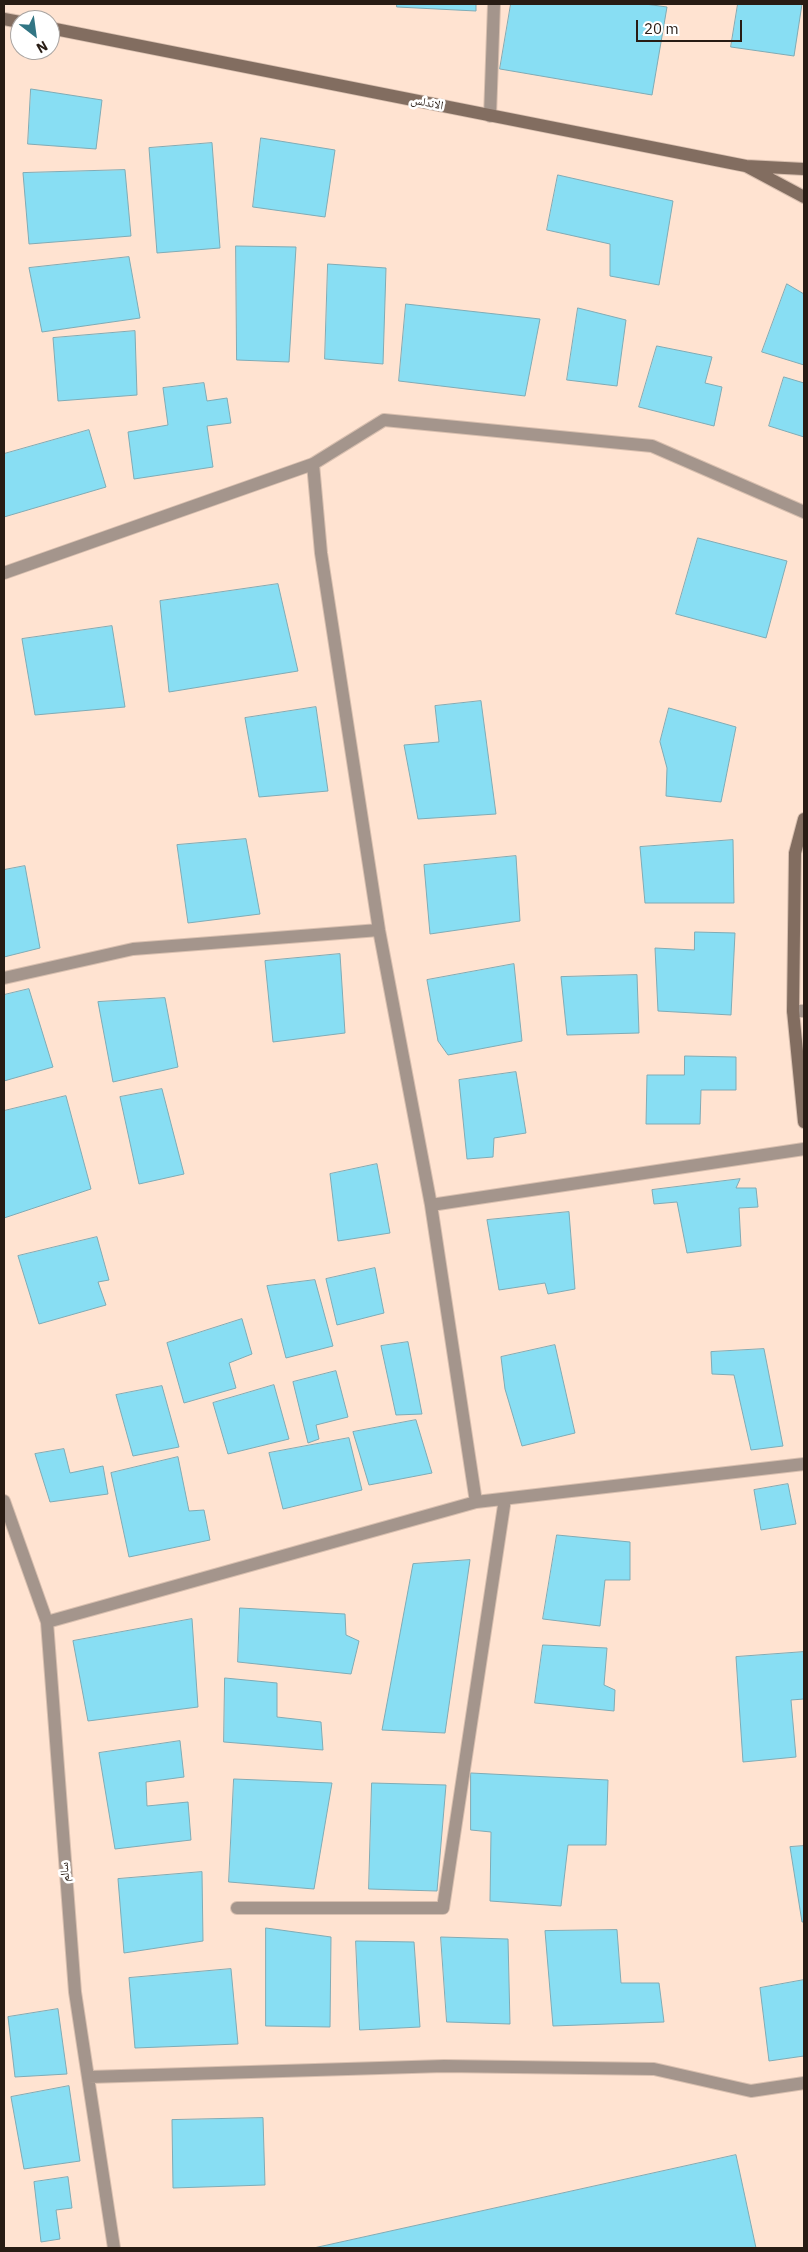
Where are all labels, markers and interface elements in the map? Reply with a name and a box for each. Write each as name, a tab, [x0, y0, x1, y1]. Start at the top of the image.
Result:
north arrow	[10, 10, 60, 60]
scale bar	[638, 10, 744, 42]
text: 20 m	[644, 19, 679, 38]
text: N	[33, 37, 51, 57]
street label: الاندلس	[410, 93, 444, 113]
street label: سالم	[57, 1862, 73, 1882]

